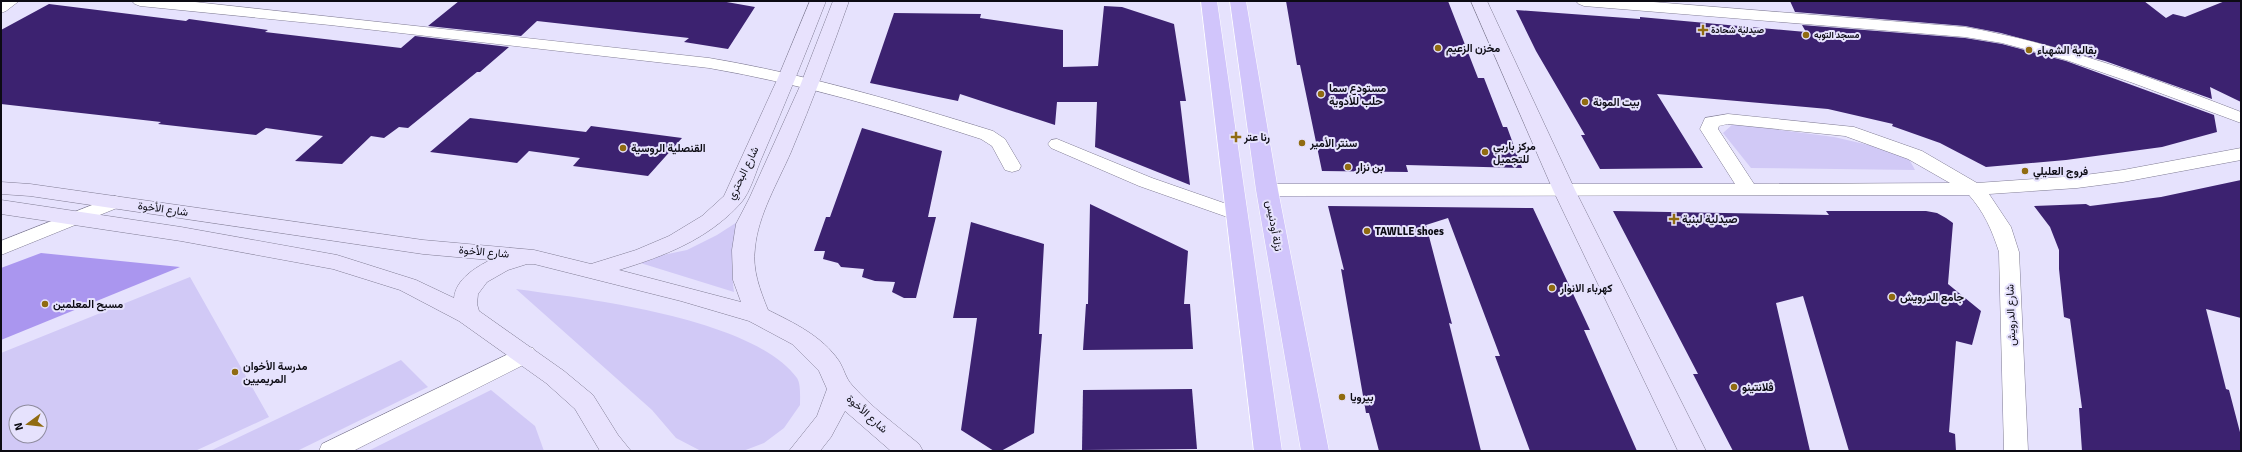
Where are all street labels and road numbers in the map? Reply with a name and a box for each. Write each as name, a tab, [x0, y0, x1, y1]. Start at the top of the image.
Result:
street label: شارع البحتري	[725, 144, 764, 203]
street label: شارع الأخوة	[137, 199, 189, 220]
street label: نزلة أودنيس	[1263, 200, 1285, 252]
street label: شارع الأخوة	[458, 243, 510, 262]
street label: شارع الدرويش	[2003, 284, 2020, 346]
street label: شارع الأخوة	[843, 392, 890, 437]

